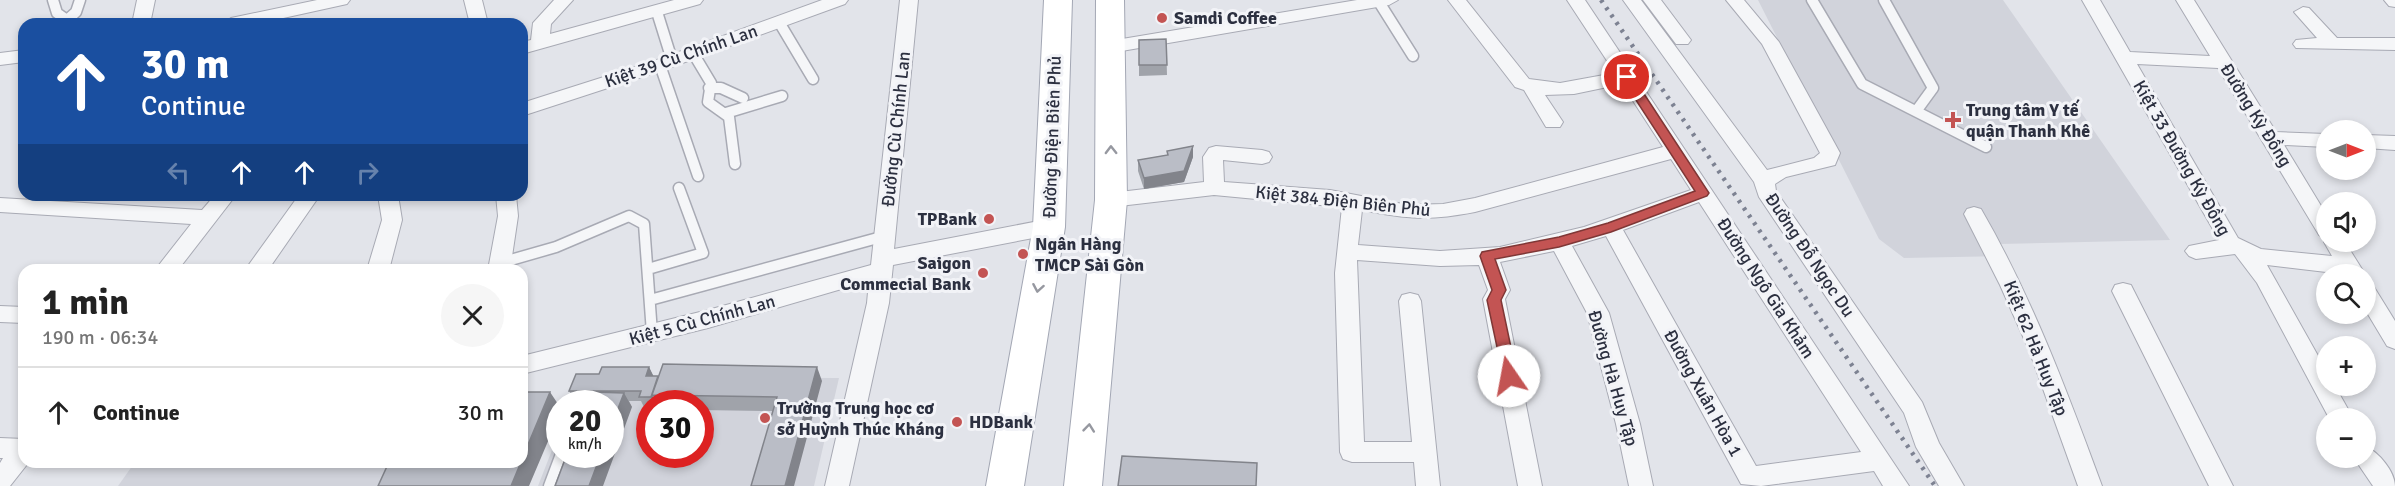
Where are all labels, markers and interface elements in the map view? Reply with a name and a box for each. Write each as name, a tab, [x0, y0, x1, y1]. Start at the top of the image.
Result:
place label: Samdi Coffee	[1174, 7, 1277, 29]
marker: Samdi Coffee	[1155, 11, 1169, 25]
street label: Kiệt 39 Cù Chính Lan	[602, 20, 760, 92]
text: 30 m	[141, 39, 230, 90]
icon: ahead	[42, 42, 120, 120]
street label: Đường Cù Chính Lan	[877, 50, 915, 208]
pin	[1601, 51, 1652, 102]
street label: Đường Điện Biên Phủ	[1038, 55, 1066, 219]
street label: Đường Kỳ Đồng	[2215, 59, 2297, 171]
icon: arrive	[1610, 60, 1643, 93]
street label: Kiệt 33 Đường Kỳ Đồng	[2128, 76, 2236, 240]
text: Continue	[141, 90, 246, 123]
place label: Trung tâm Y tế quận Thanh Khê	[1966, 99, 2090, 142]
marker: Trung tâm Y tế quận Thanh Khê	[1944, 111, 1962, 129]
north arrow	[2316, 120, 2376, 180]
map controls	[2316, 120, 2376, 468]
one-way arrow	[1105, 145, 1117, 154]
icon: left	[162, 156, 195, 189]
icon: ahead	[225, 156, 258, 189]
icon: ahead	[288, 156, 321, 189]
icon: right	[351, 156, 384, 189]
street label: Kiệt 384 Điện Biên Phủ	[1254, 181, 1432, 221]
street label: Đường Đỗ Ngọc Du	[1760, 189, 1860, 321]
button: sound	[2316, 192, 2376, 252]
place label: TPBank	[918, 208, 978, 230]
marker: TPBank	[982, 212, 996, 226]
street label: Đường Ngô Gia Khảm	[1712, 214, 1820, 362]
place label: Ngân Hàng TMCP Sài Gòn	[1035, 233, 1144, 276]
marker: Ngân Hàng TMCP Sài Gòn	[1016, 247, 1030, 261]
place label: Saigon Commecial Bank	[840, 252, 972, 295]
button: search	[2316, 264, 2376, 324]
marker: Saigon Commecial Bank	[976, 266, 990, 280]
street label: Kiệt 62 Hà Huy Tập	[1999, 277, 2073, 419]
text: 1 min	[42, 280, 129, 325]
button: close	[441, 284, 504, 347]
one-way arrow	[1033, 284, 1045, 293]
street label: Kiệt 5 Cù Chính Lan	[627, 290, 777, 350]
street label: Đường Hà Huy Tập	[1583, 308, 1643, 448]
text: 190 m · 06:34	[42, 325, 158, 350]
street label: Đường Xuân Hòa 1	[1659, 326, 1747, 460]
button: +	[2316, 336, 2376, 396]
position arrow	[1477, 344, 1541, 408]
speed limit sign: 30	[636, 390, 714, 468]
icon: ahead	[42, 396, 75, 429]
place label: Trường Trung học cơ sở Huỳnh Thúc Kháng	[777, 397, 944, 440]
text: Continue	[93, 399, 180, 426]
text: 30 m	[458, 399, 504, 426]
text: 20	[569, 403, 601, 440]
button: −	[2316, 408, 2376, 468]
marker: Trường Trung học cơ sở Huỳnh Thúc Kháng	[758, 411, 772, 425]
place label: HDBank	[969, 411, 1034, 433]
marker: HDBank	[950, 415, 964, 429]
one-way arrow	[1082, 423, 1095, 432]
text: km/h	[568, 435, 602, 453]

